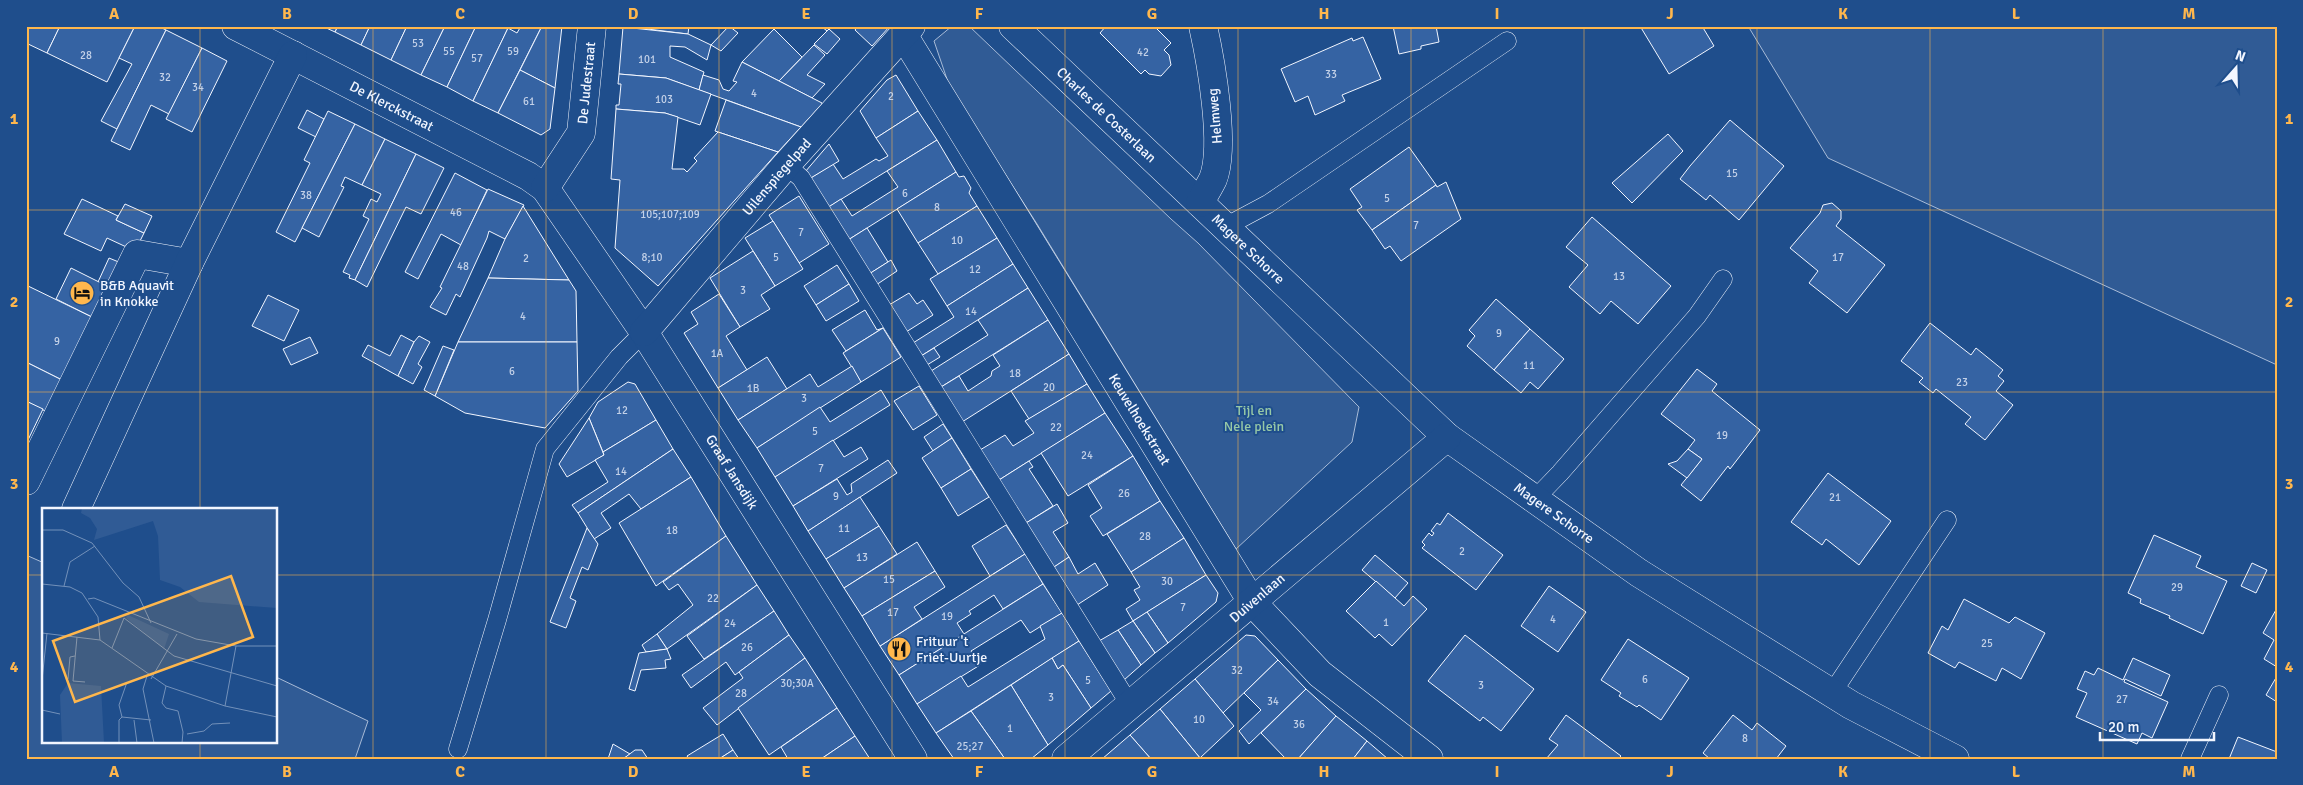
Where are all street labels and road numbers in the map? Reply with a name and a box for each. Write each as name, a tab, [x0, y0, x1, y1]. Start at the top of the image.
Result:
street label: De Judestraat	[573, 41, 599, 125]
street label: Charles de Costerlaan	[1053, 64, 1160, 166]
street label: De Klerckstraat	[347, 77, 437, 135]
street label: Helmweg	[1204, 87, 1226, 145]
street label: Uilenspiegelpad	[738, 135, 814, 219]
street label: Magere Schorre	[1208, 210, 1288, 287]
street label: Keuvelhoekstraat	[1105, 371, 1174, 468]
street label: Graaf Jansdijk	[702, 431, 762, 512]
street label: Magere Schorre	[1511, 479, 1597, 547]
street label: Duivenlaan	[1226, 569, 1288, 626]

